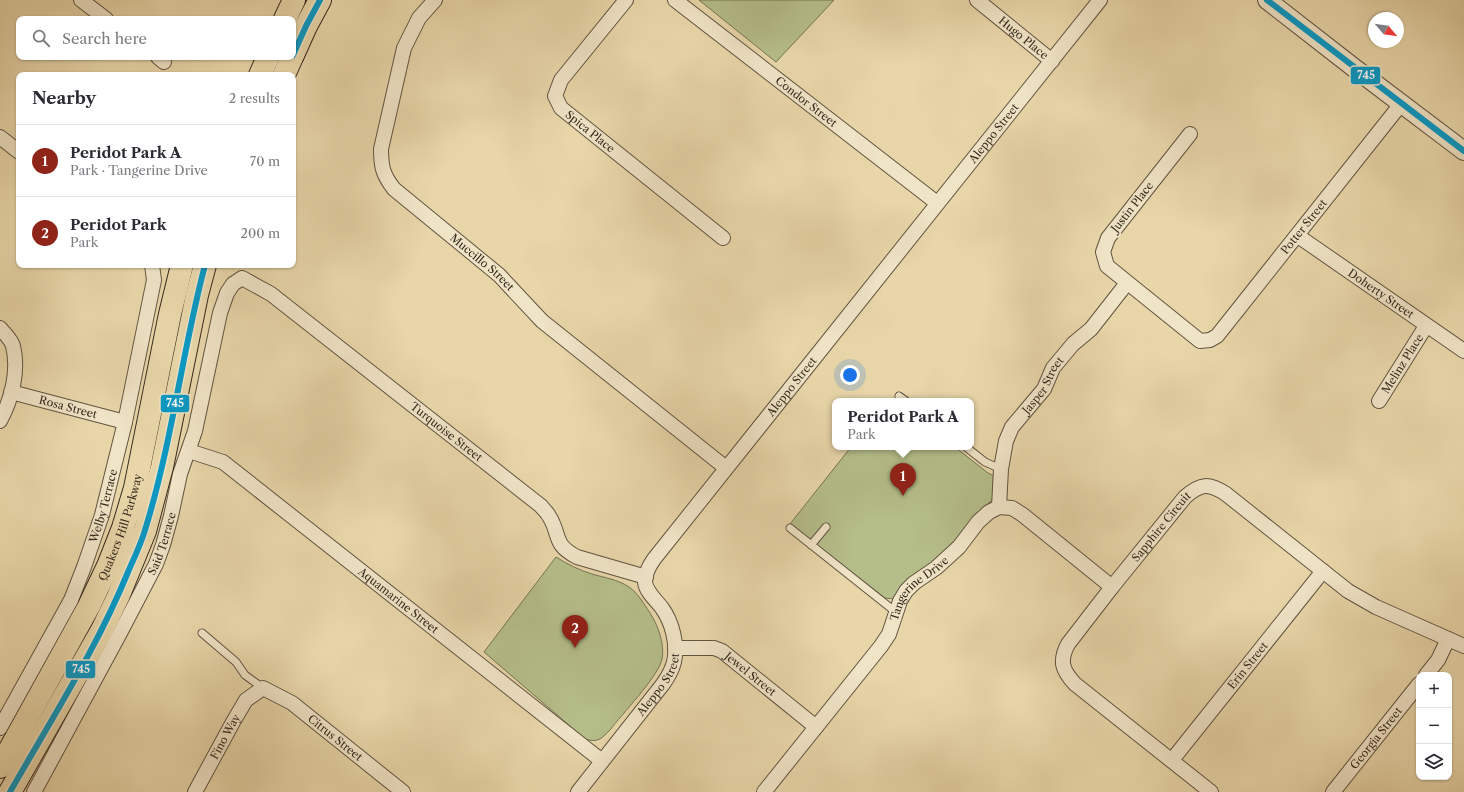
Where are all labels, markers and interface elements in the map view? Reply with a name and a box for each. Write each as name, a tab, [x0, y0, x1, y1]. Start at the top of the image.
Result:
north arrow	[1368, 12, 1404, 48]
street label: Hugo Place	[996, 14, 1051, 62]
search box	[16, 16, 296, 60]
icon: search	[30, 27, 52, 49]
text: Search here	[62, 29, 147, 48]
line badge: 745	[1350, 66, 1381, 85]
text: 745	[1357, 68, 1375, 82]
street label: Condor Street	[773, 73, 840, 130]
text: Nearby	[32, 88, 96, 108]
text: 2 results	[229, 90, 280, 106]
street label: Aleppo Street	[965, 101, 1022, 167]
street label: Spica Place	[563, 107, 618, 155]
text: Peridot Park A	[70, 143, 181, 162]
text: 1	[42, 153, 48, 169]
text: 70 m	[250, 153, 280, 169]
text: Park · Tangerine Drive	[70, 162, 208, 178]
street label: Justin Place	[1107, 179, 1156, 237]
street label: Potter Street	[1278, 196, 1330, 257]
text: Peridot Park	[70, 215, 167, 234]
text: 2	[41, 225, 49, 241]
text: 200 m	[240, 225, 280, 241]
street label: Muccillo Street	[447, 231, 517, 294]
text: Park	[70, 234, 98, 250]
street label: Doherty Street	[1345, 266, 1417, 321]
street label: Melinz Place	[1379, 331, 1426, 396]
street label: Aleppo Street	[763, 354, 820, 420]
street label: Jasper Street	[1018, 354, 1067, 418]
your location	[840, 365, 860, 385]
street label: Rosa Street	[38, 393, 99, 421]
line badge: 745	[160, 394, 190, 413]
text: 745	[166, 396, 184, 410]
popup	[832, 398, 974, 450]
street label: Turquoise Street	[408, 399, 485, 464]
text: Peridot Park A	[847, 407, 959, 426]
text: Park	[847, 426, 876, 442]
pin: 1	[890, 463, 916, 496]
street label: Welby Terrace	[86, 468, 120, 545]
street label: Quakers Hill Parkway	[95, 472, 145, 583]
street label: Sapphire Circuit	[1128, 488, 1193, 564]
street label: Said Terrace	[145, 511, 179, 577]
street label: Tangerine Drive	[887, 553, 951, 623]
street label: Aquamarine Street	[354, 564, 441, 636]
pin: 2	[562, 615, 588, 648]
street label: Erin Street	[1224, 639, 1271, 692]
street label: Jewel Street	[720, 648, 779, 699]
street label: Aleppo Street	[633, 652, 682, 719]
line badge: 745	[65, 660, 96, 679]
text: 745	[72, 662, 90, 676]
map controls	[1416, 672, 1452, 780]
button: +	[1416, 672, 1452, 708]
street label: Georgia Street	[1347, 704, 1405, 772]
button: −	[1416, 708, 1452, 744]
street label: Fino Way	[207, 711, 244, 762]
street label: Citrus Street	[305, 711, 365, 764]
button: layers	[1416, 744, 1452, 780]

